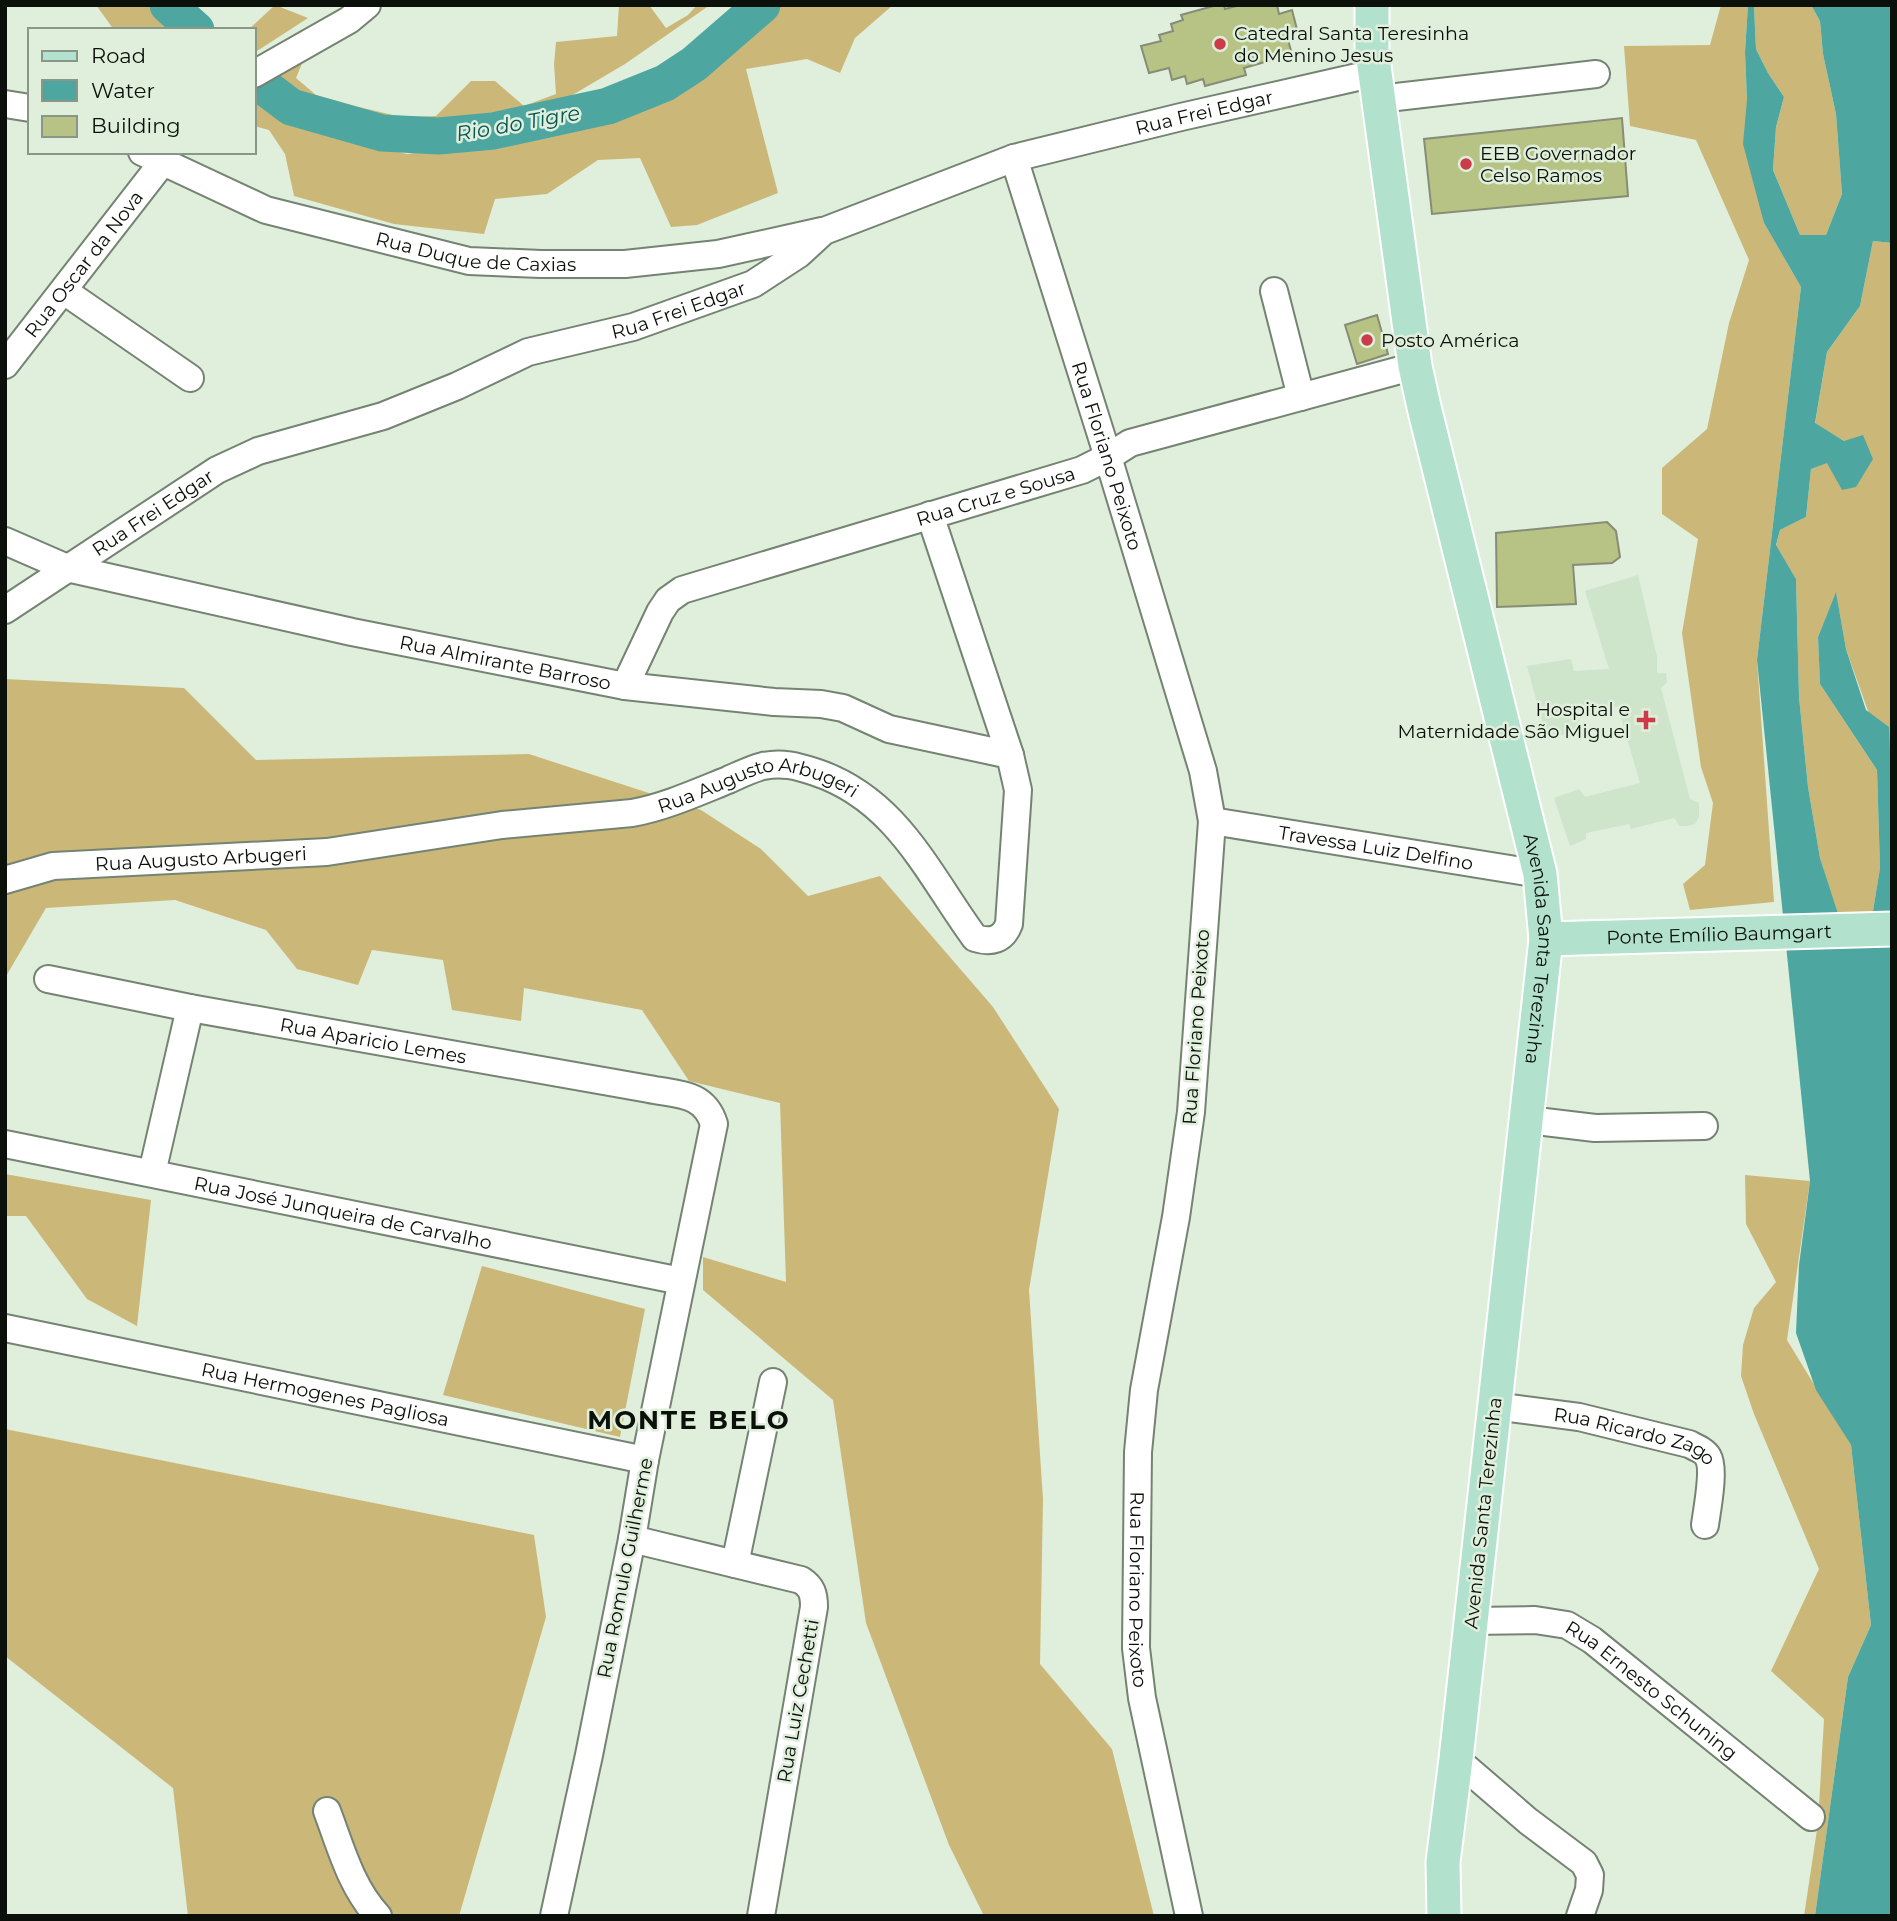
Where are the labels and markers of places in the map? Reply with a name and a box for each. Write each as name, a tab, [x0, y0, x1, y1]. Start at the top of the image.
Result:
place label: Catedral Santa Teresinha do Menino Jesus	[1234, 22, 1469, 67]
marker: Catedral Santa Teresinha do Menino Jesus	[1212, 36, 1228, 52]
place label: EEB Governador Celso Ramos	[1480, 142, 1636, 187]
marker: EEB Governador Celso Ramos	[1458, 156, 1474, 172]
place label: Posto América	[1381, 329, 1520, 352]
marker: Posto América	[1359, 332, 1375, 348]
place label: Hospital e Maternidade São Miguel	[1398, 698, 1630, 743]
marker: Hospital e Maternidade São Miguel	[1636, 710, 1656, 730]

